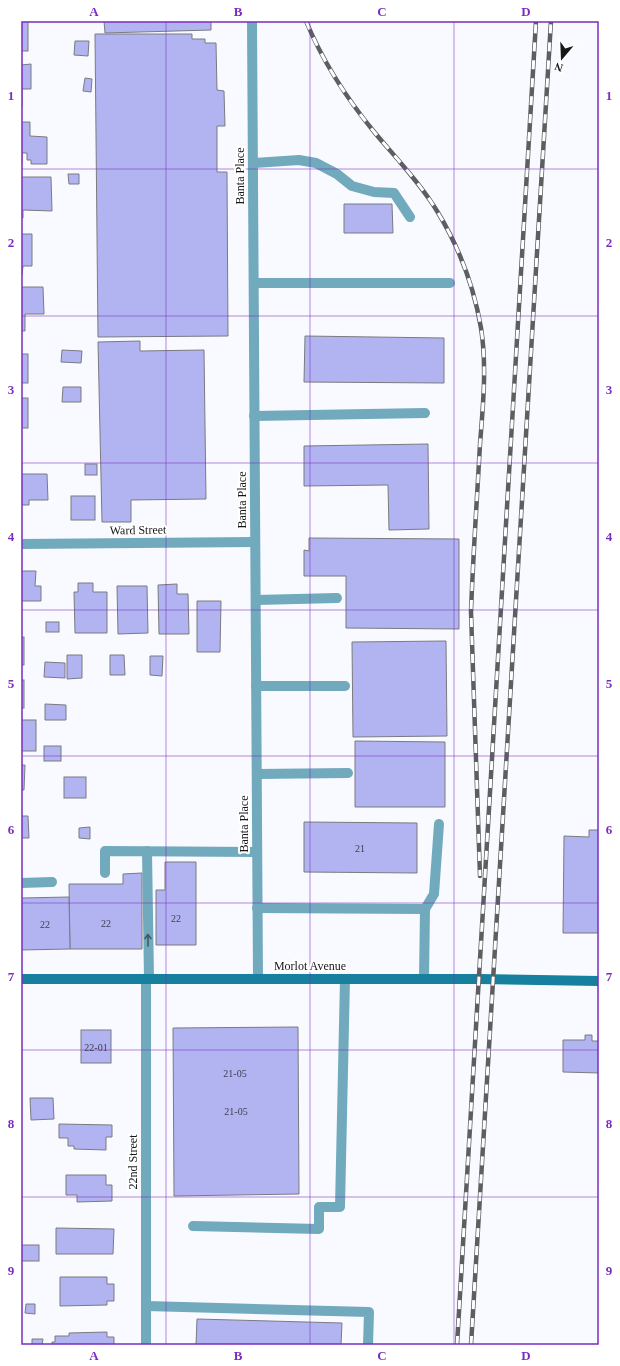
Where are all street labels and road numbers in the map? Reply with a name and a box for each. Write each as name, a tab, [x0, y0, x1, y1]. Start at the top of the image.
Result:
street label: Banta Place	[233, 148, 247, 204]
street label: Banta Place	[235, 472, 249, 528]
street label: Ward Street	[110, 522, 167, 537]
street label: Banta Place	[237, 796, 251, 852]
street label: Morlot Avenue	[274, 959, 346, 973]
street label: 22nd Street	[126, 1134, 140, 1190]

